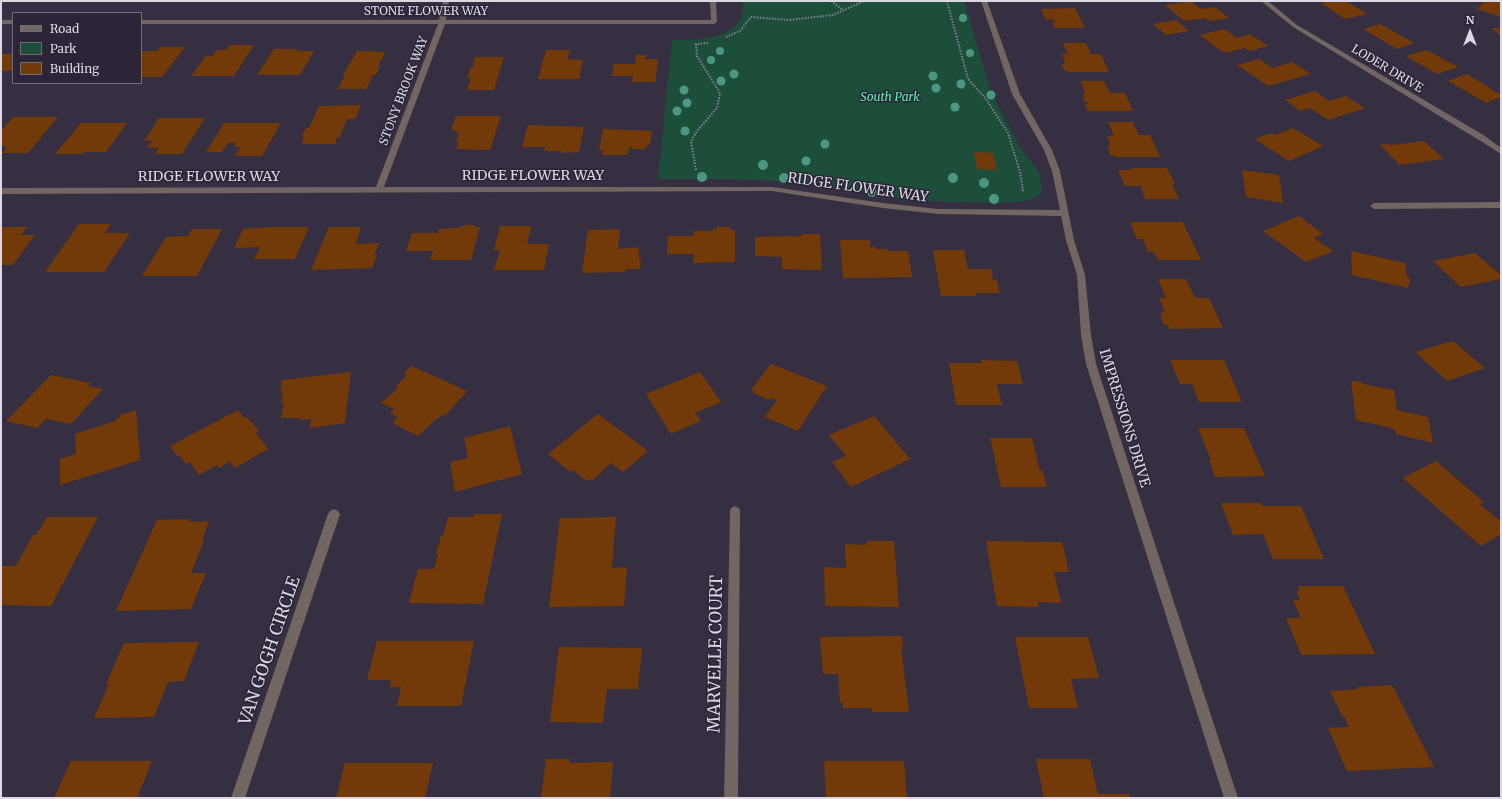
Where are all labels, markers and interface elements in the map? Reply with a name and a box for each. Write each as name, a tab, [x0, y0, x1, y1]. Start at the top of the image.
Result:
street label: STONE FLOWER WAY	[364, 5, 488, 19]
legend	[12, 12, 142, 84]
north arrow	[1450, 12, 1490, 52]
text: N	[1466, 13, 1474, 27]
text: Road	[50, 21, 79, 36]
street label: STONY BROOK WAY	[377, 34, 431, 148]
text: Park	[50, 41, 77, 56]
street label: LODER DRIVE	[1349, 42, 1425, 96]
text: Building	[50, 61, 99, 76]
park label: South Park	[860, 91, 920, 105]
street label: RIDGE FLOWER WAY	[462, 168, 604, 184]
street label: RIDGE FLOWER WAY	[138, 169, 280, 185]
street label: RIDGE FLOWER WAY	[786, 170, 930, 206]
street label: IMPRESSIONS DRIVE	[1095, 347, 1153, 489]
street label: VAN GOGH CIRCLE	[235, 574, 305, 728]
street label: MARVELLE COURT	[704, 575, 728, 733]

